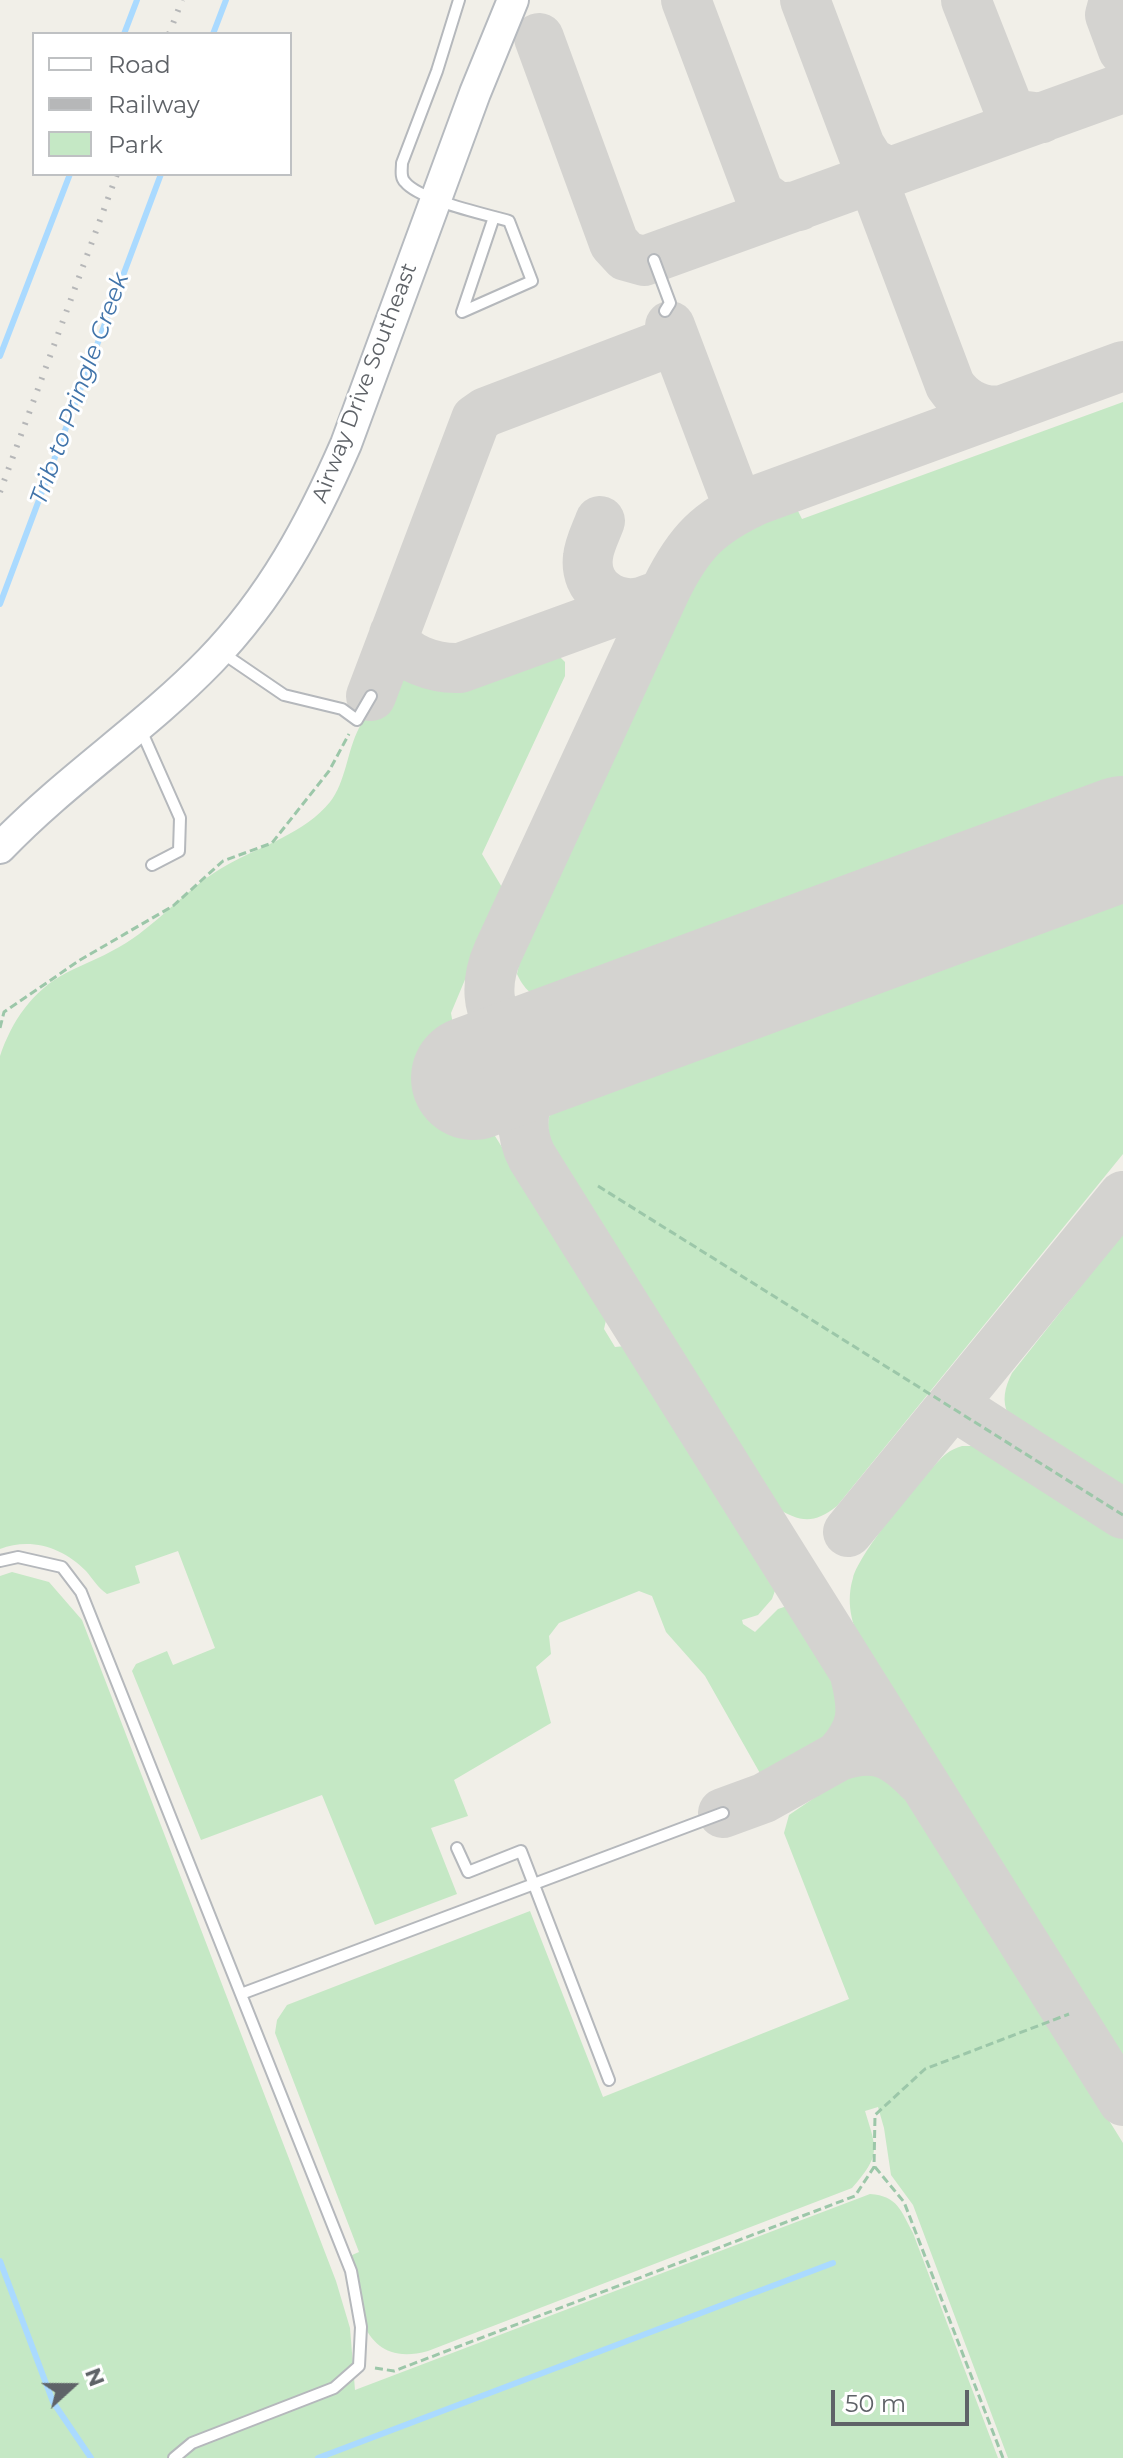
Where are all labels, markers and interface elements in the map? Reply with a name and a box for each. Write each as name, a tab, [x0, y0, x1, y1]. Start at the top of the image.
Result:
legend	[32, 32, 292, 176]
text: Road	[108, 50, 171, 79]
text: Railway	[108, 90, 200, 119]
text: Park	[108, 130, 163, 159]
street label: Airway Drive Southeast	[307, 259, 423, 507]
water label: Trib to Pringle Creek	[25, 269, 135, 509]
north arrow	[32, 2346, 112, 2426]
text: N	[79, 2364, 111, 2390]
scale bar	[835, 2374, 973, 2424]
text: 50 m	[845, 2389, 906, 2418]

